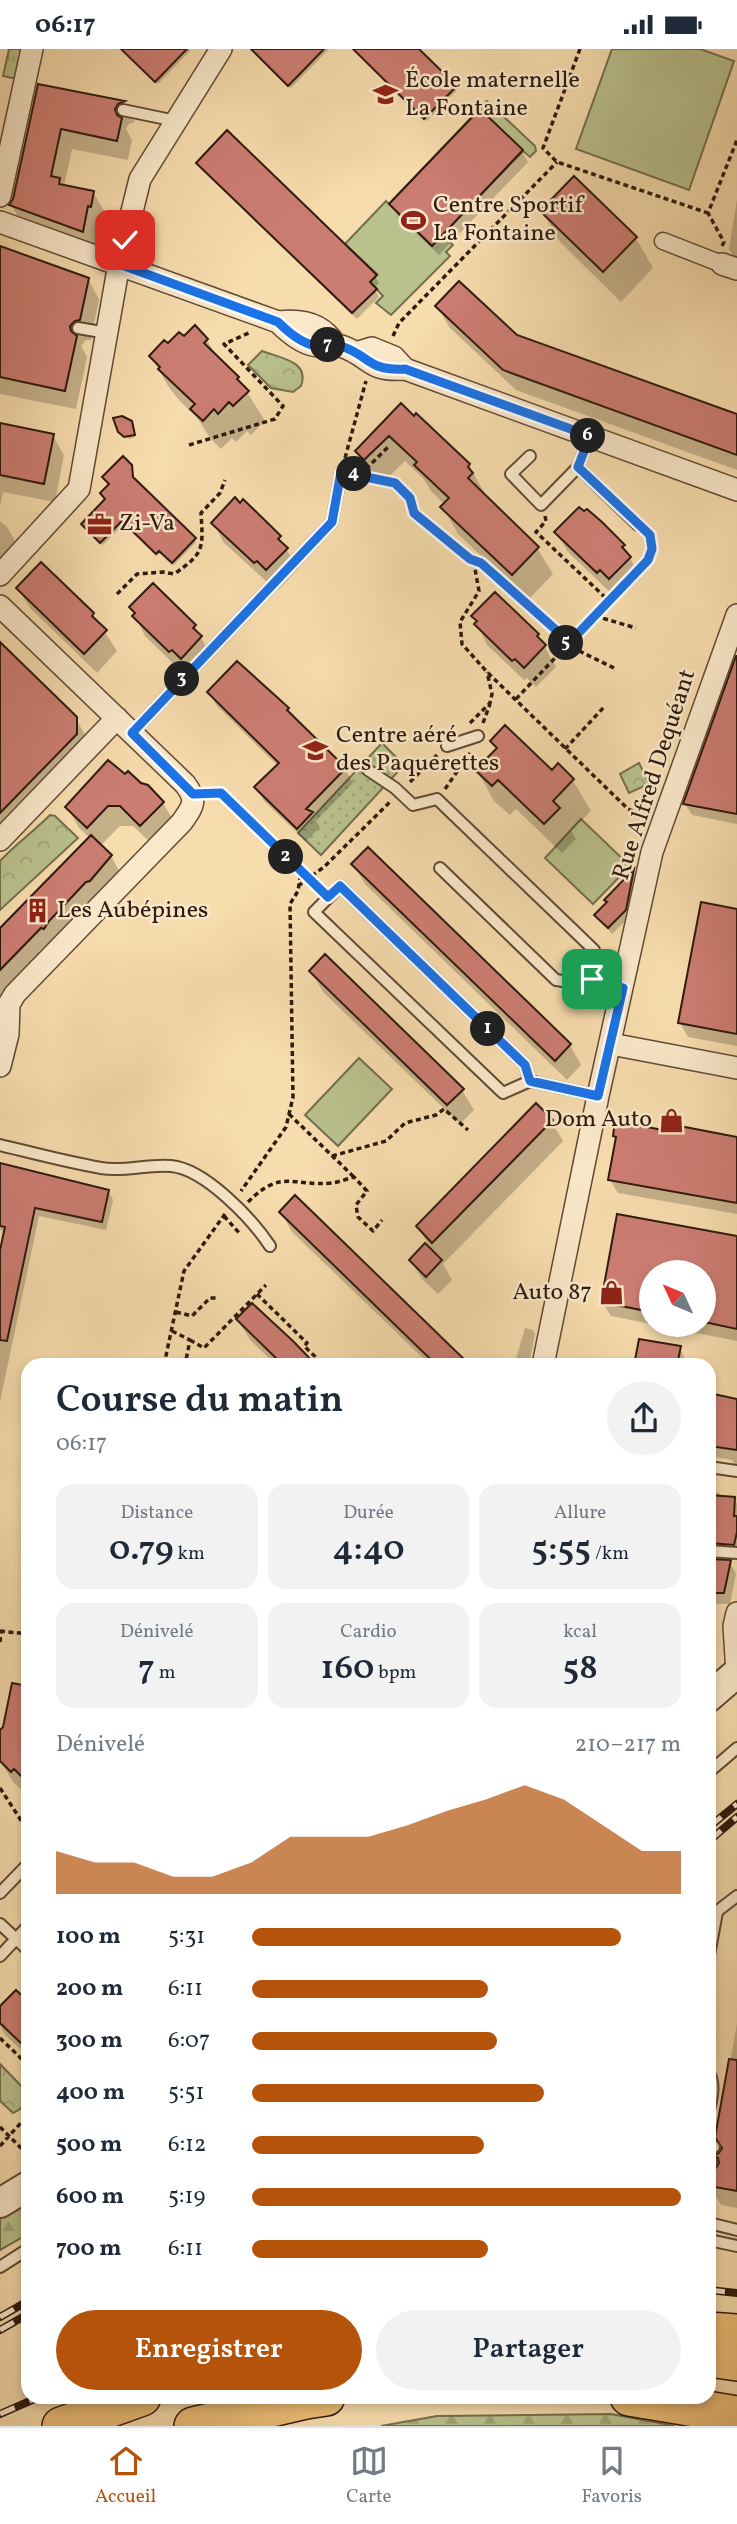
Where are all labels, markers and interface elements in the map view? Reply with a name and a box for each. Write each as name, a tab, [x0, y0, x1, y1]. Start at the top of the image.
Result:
text: 06:17	[35, 7, 96, 43]
place label: École maternelle La Fontaine	[405, 64, 580, 126]
school or university icon: École maternelle La Fontaine	[371, 81, 399, 109]
place label: Centre Sportif La Fontaine	[433, 189, 586, 251]
sports icon: Centre Sportif La Fontaine	[399, 206, 427, 234]
pin	[95, 210, 155, 270]
icon: check	[106, 221, 144, 259]
pin: 7	[310, 327, 346, 363]
text: 7	[323, 331, 332, 357]
pin: 6	[570, 419, 606, 453]
text: 6	[582, 422, 593, 448]
pin: 4	[336, 457, 372, 491]
text: 4	[348, 460, 359, 486]
place label: Zi-Va	[119, 507, 175, 541]
office icon: Zi-Va	[85, 510, 113, 538]
pin: 5	[548, 625, 584, 661]
text: 5	[561, 629, 570, 655]
pin: 3	[164, 661, 200, 697]
text: 3	[177, 665, 186, 691]
street label: Rue Alfred Dequéant	[605, 665, 705, 885]
place label: Centre aéré des Paquerettes	[336, 719, 499, 781]
school or university icon: Centre aéré des Paquerettes	[302, 736, 330, 764]
pin: 2	[268, 839, 304, 875]
text: 2	[281, 843, 290, 869]
place label: Les Aubépines	[57, 894, 208, 928]
building icon: Les Aubépines	[23, 897, 51, 925]
pin	[562, 949, 622, 1009]
icon: arrive	[573, 960, 611, 998]
pin: 1	[470, 1011, 505, 1047]
text: 1	[484, 1015, 491, 1041]
place label: Dom Auto	[545, 1103, 652, 1137]
shop icon: Dom Auto	[658, 1106, 686, 1134]
north arrow	[639, 1260, 716, 1337]
map controls	[639, 1260, 716, 1337]
place label: Auto 87	[512, 1276, 592, 1310]
shop icon: Auto 87	[598, 1279, 626, 1307]
text: Course du matin	[56, 1375, 343, 1428]
button: share	[607, 1381, 681, 1455]
text: 06:17	[56, 1428, 107, 1460]
text: Distance	[120, 1500, 193, 1526]
text: Durée	[343, 1500, 394, 1526]
text: Allure	[554, 1500, 606, 1526]
text: 0.79	[109, 1526, 174, 1574]
text: 4:40	[332, 1526, 405, 1574]
text: 5:55	[531, 1526, 591, 1574]
text: km	[174, 1541, 205, 1567]
text: /km	[591, 1541, 629, 1567]
text: Dénivelé	[120, 1619, 194, 1645]
text: Cardio	[340, 1619, 397, 1645]
text: kcal	[563, 1619, 597, 1645]
text: 7	[138, 1645, 155, 1693]
text: 160	[321, 1645, 374, 1693]
text: 58	[562, 1645, 598, 1693]
text: m	[155, 1660, 176, 1686]
text: bpm	[374, 1660, 416, 1686]
text: Dénivelé	[56, 1729, 145, 1761]
text: 210–217 m	[575, 1729, 681, 1761]
text: 100 m	[56, 1921, 121, 1953]
text: 5:31	[168, 1921, 205, 1953]
text: 200 m	[56, 1973, 123, 2005]
text: 6:11	[168, 1973, 203, 2005]
text: 300 m	[56, 2025, 123, 2057]
text: 6:07	[168, 2025, 210, 2057]
text: 400 m	[56, 2077, 125, 2109]
text: 5:51	[168, 2077, 204, 2109]
text: 500 m	[56, 2129, 122, 2161]
text: 6:12	[168, 2129, 206, 2161]
text: 600 m	[56, 2181, 124, 2213]
text: 5:19	[168, 2181, 205, 2213]
text: 700 m	[56, 2233, 122, 2265]
text: 6:11	[168, 2233, 203, 2265]
button: Enregistrer	[56, 2310, 362, 2390]
button: Partager	[376, 2310, 681, 2390]
tab: Accueil	[95, 2442, 156, 2510]
tab: Carte	[346, 2442, 392, 2510]
tab: Favoris	[582, 2442, 642, 2510]

